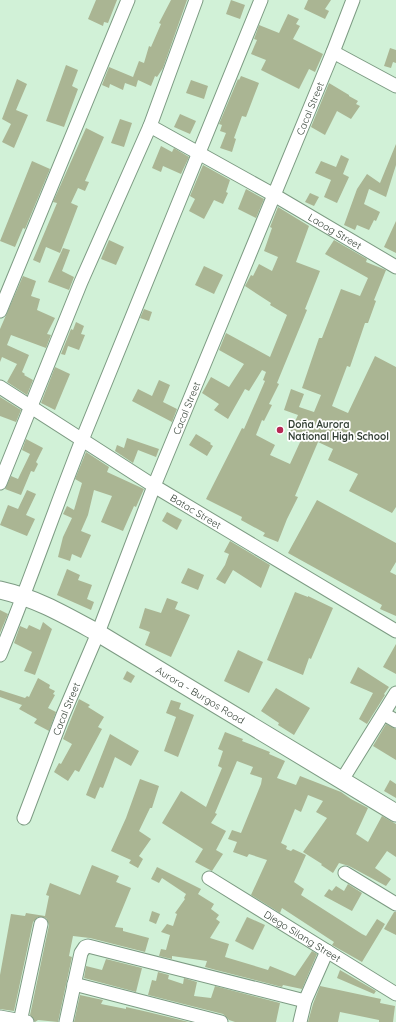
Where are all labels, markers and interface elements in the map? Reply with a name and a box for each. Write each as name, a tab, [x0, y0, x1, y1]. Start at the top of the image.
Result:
street label: Cacal Street	[293, 79, 327, 137]
street label: Laoag Street	[306, 210, 365, 252]
street label: Cacal Street	[169, 379, 203, 436]
place label: Doña Aurora National High School	[288, 418, 389, 443]
marker: Doña Aurora National High School	[275, 425, 285, 435]
street label: Batac Street	[168, 491, 224, 532]
street label: Aurora - Burgos Road	[154, 663, 247, 727]
street label: Cacal Street	[49, 680, 83, 737]
street label: Diego Silang Street	[262, 907, 344, 965]

